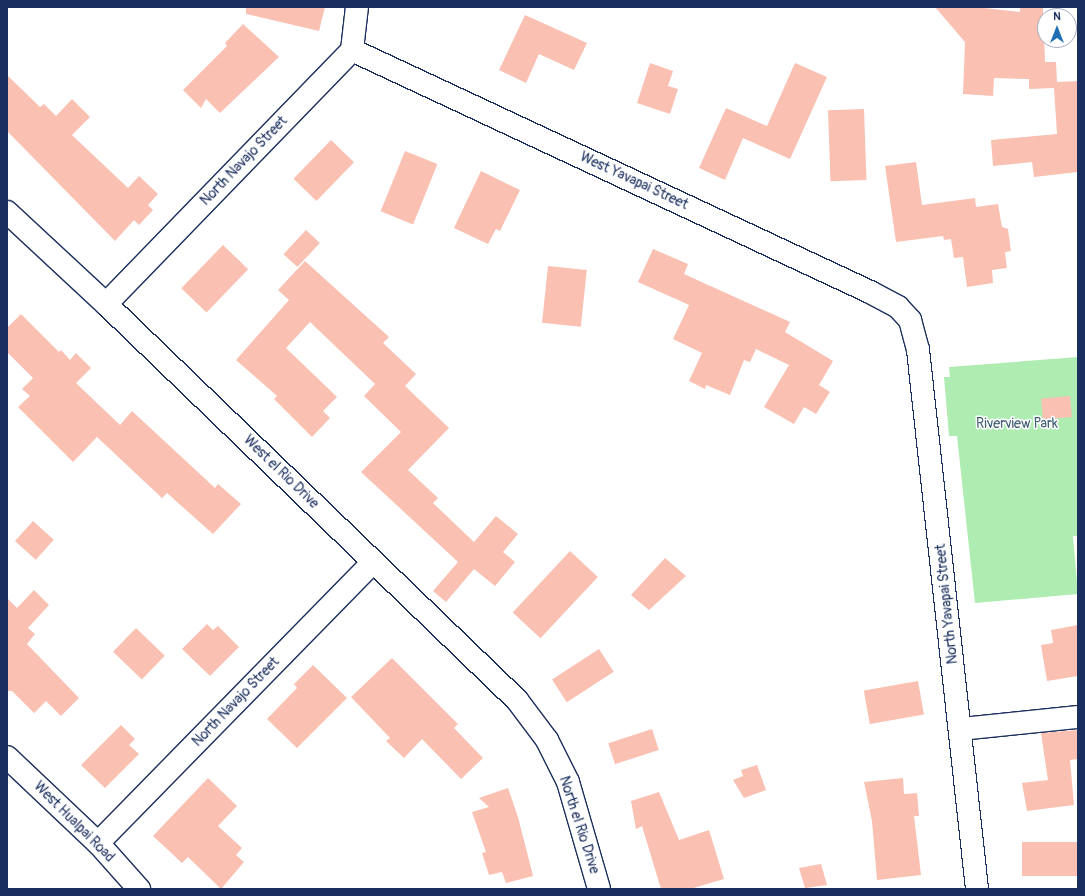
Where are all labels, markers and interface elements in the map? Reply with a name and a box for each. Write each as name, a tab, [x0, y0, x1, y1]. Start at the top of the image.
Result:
north arrow	[1037, 8, 1077, 48]
text: N	[1053, 10, 1061, 23]
street label: North Navajo Street	[197, 113, 291, 209]
street label: West Yavapai Street	[577, 149, 691, 213]
park label: Riverview Park	[976, 416, 1058, 432]
street label: West el Rio Drive	[240, 432, 322, 512]
street label: North Yavapai Street	[932, 543, 962, 665]
street label: North Navajo Street	[189, 654, 283, 750]
street label: North el Rio Drive	[555, 774, 603, 876]
street label: West Hualpai Road	[30, 778, 118, 866]

